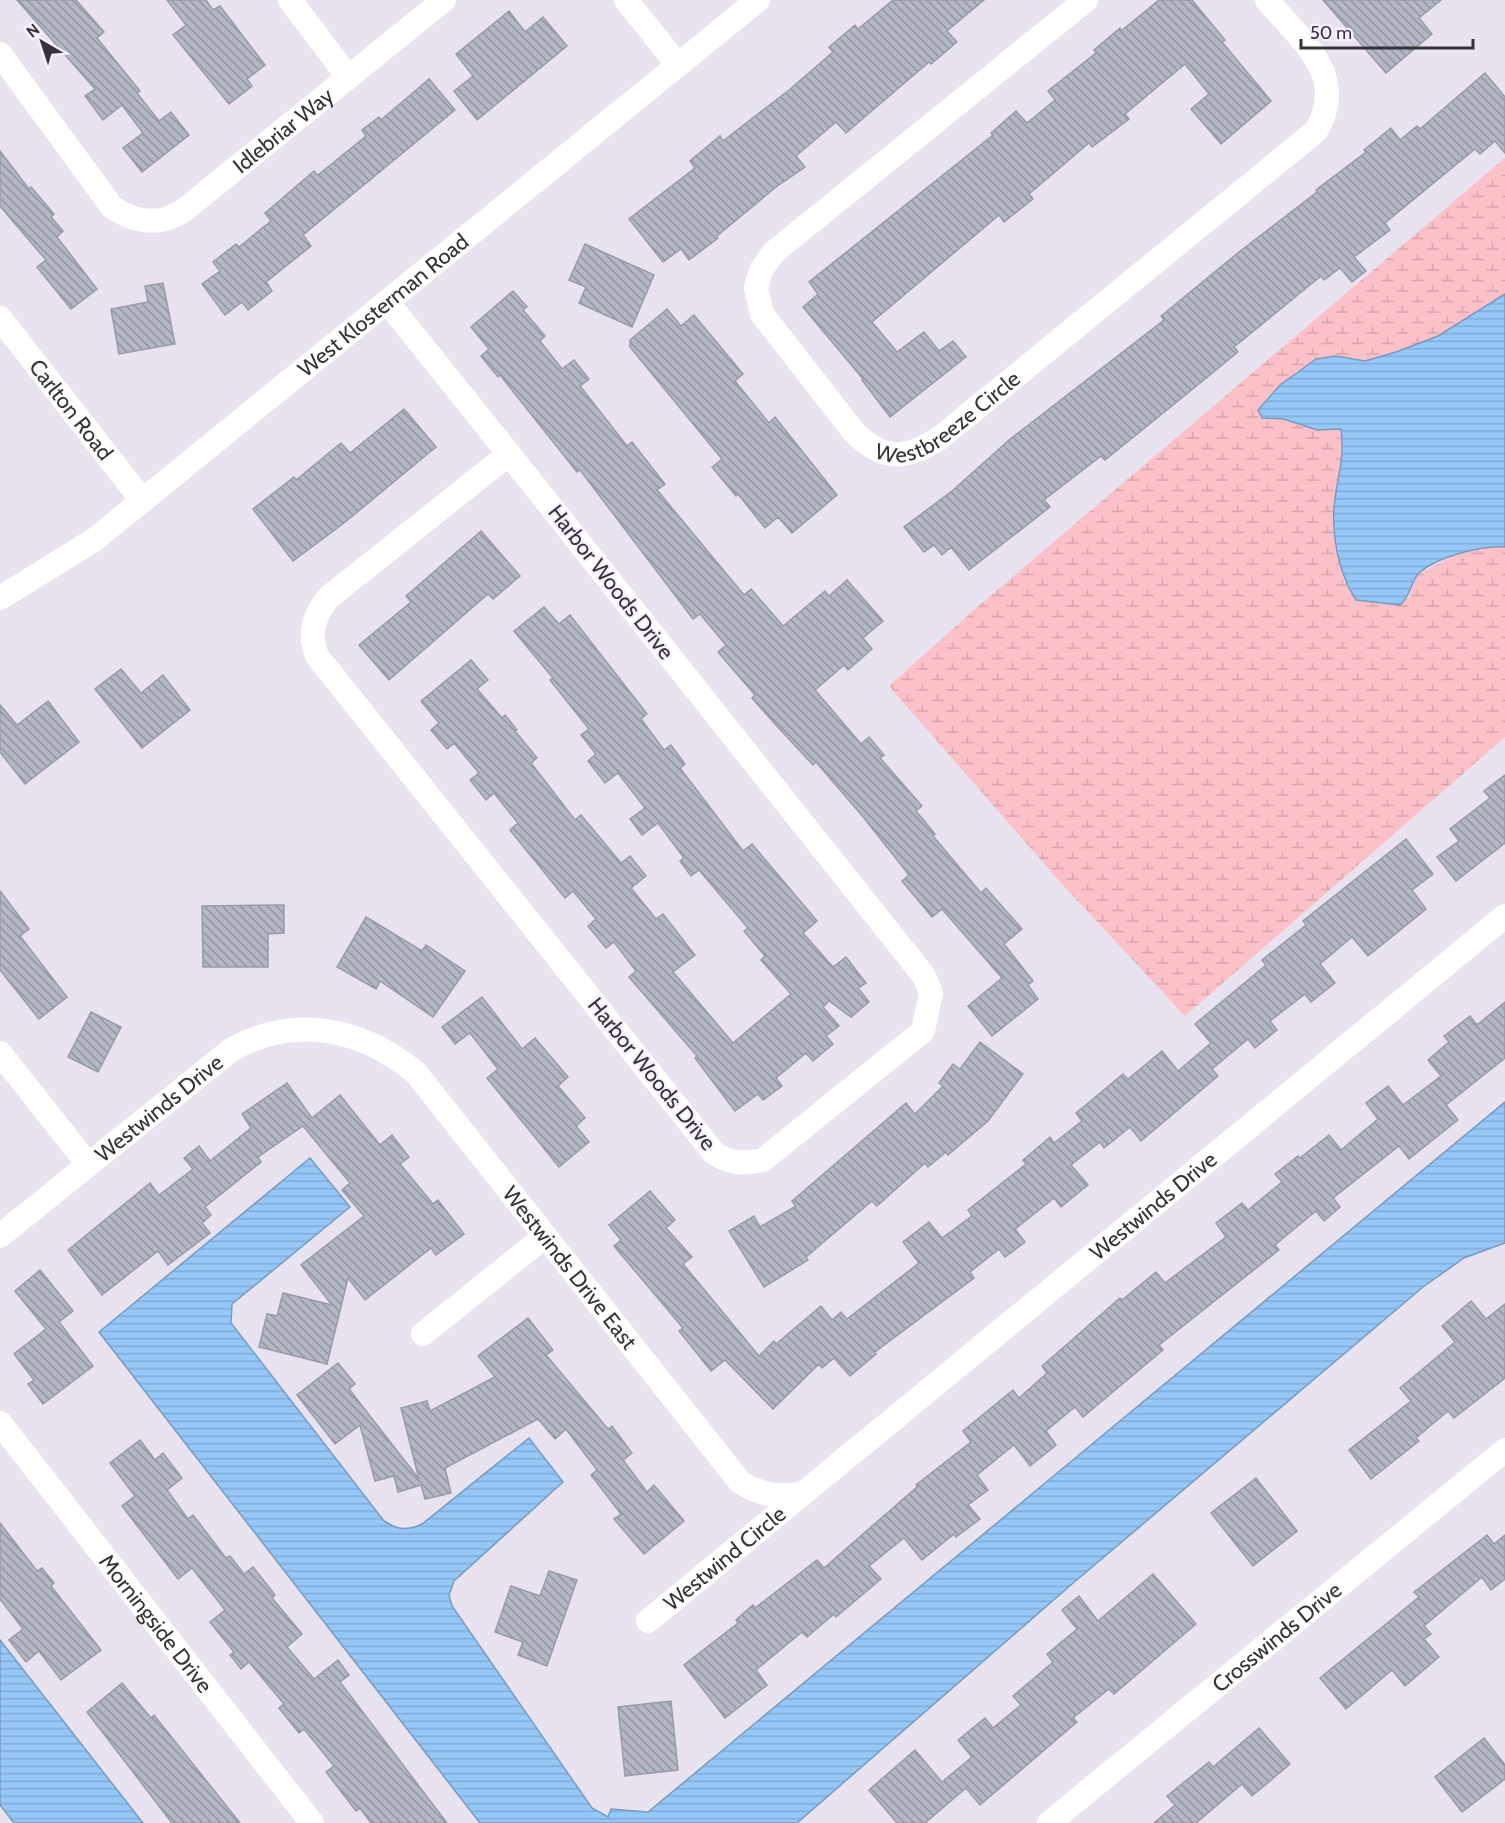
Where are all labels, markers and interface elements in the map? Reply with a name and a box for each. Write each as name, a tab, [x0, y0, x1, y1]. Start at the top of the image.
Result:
north arrow	[12, 12, 72, 72]
scale bar	[1301, 12, 1474, 50]
text: N	[23, 20, 43, 42]
text: 50 m	[1310, 22, 1352, 44]
street label: Idlebriar Way	[227, 82, 339, 179]
street label: West Klosterman Road	[292, 228, 474, 382]
street label: Carlton Road	[24, 354, 119, 465]
street label: Westbreeze Circle	[872, 365, 1025, 469]
street label: Harbor Woods Drive	[542, 499, 680, 665]
street label: Harbor Woods Drive	[582, 992, 722, 1156]
street label: Westwinds Drive	[90, 1049, 228, 1168]
street label: Westwinds Drive	[1084, 1145, 1222, 1266]
street label: Westwinds Drive East	[497, 1181, 643, 1355]
street label: Westwind Circle	[658, 1500, 791, 1616]
street label: Morningside Drive	[94, 1549, 219, 1698]
street label: Crosswinds Drive	[1206, 1576, 1347, 1698]

